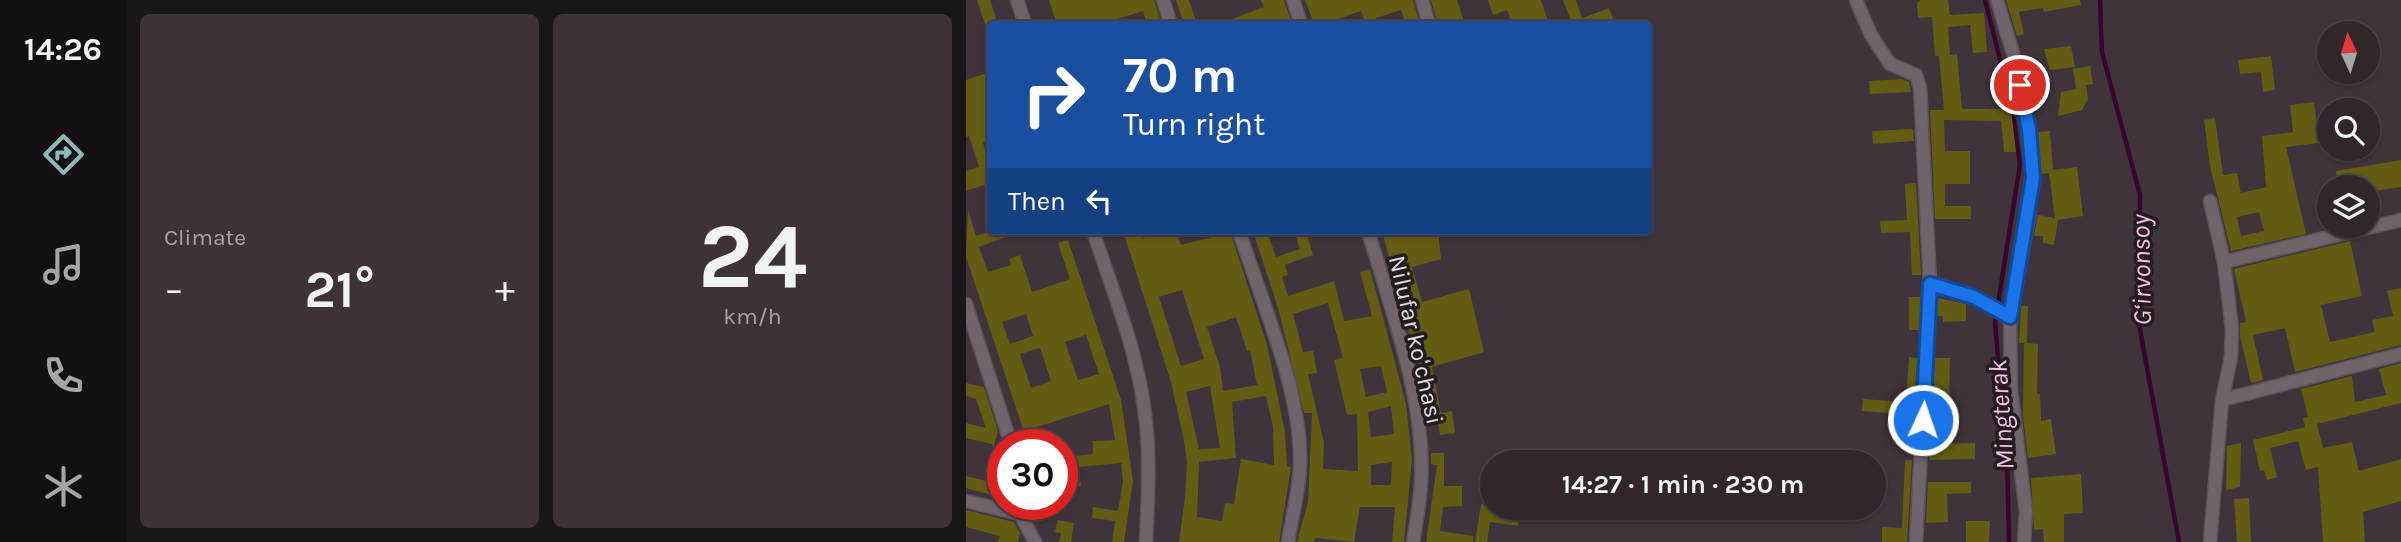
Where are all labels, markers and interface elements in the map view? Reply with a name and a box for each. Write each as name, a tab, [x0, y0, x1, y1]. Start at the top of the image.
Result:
north arrow	[2317, 21, 2380, 84]
map controls	[2317, 21, 2380, 238]
text: 14:26	[24, 31, 102, 68]
text: 70 m	[1123, 47, 1237, 104]
icon: right	[1008, 49, 1099, 140]
pin	[1990, 55, 2050, 115]
icon: arrive	[2001, 66, 2039, 104]
button: search	[2317, 98, 2380, 161]
text: Turn right	[1123, 106, 1265, 143]
icon: directions	[39, 130, 88, 179]
button: layers	[2317, 175, 2380, 238]
icon: left	[1080, 182, 1118, 220]
text: Then	[1008, 186, 1066, 217]
text: 24	[698, 204, 807, 310]
water label: G‘irvonsoy	[2125, 214, 2158, 326]
text: Climate	[164, 224, 246, 251]
icon: music	[39, 240, 88, 289]
street label: Nilufar koʻchasi	[1383, 253, 1449, 427]
text: 21°	[304, 259, 375, 320]
text: −	[164, 267, 184, 312]
text: +	[495, 267, 515, 312]
text: km/h	[723, 303, 782, 330]
icon: phone	[39, 351, 88, 400]
water label: Mingterak	[1982, 358, 2021, 471]
position arrow	[1886, 383, 1960, 457]
speed limit sign: 30	[987, 429, 1078, 520]
icon: climate	[39, 462, 88, 511]
text: 14:27 · 1 min · 230 m	[1562, 469, 1804, 500]

